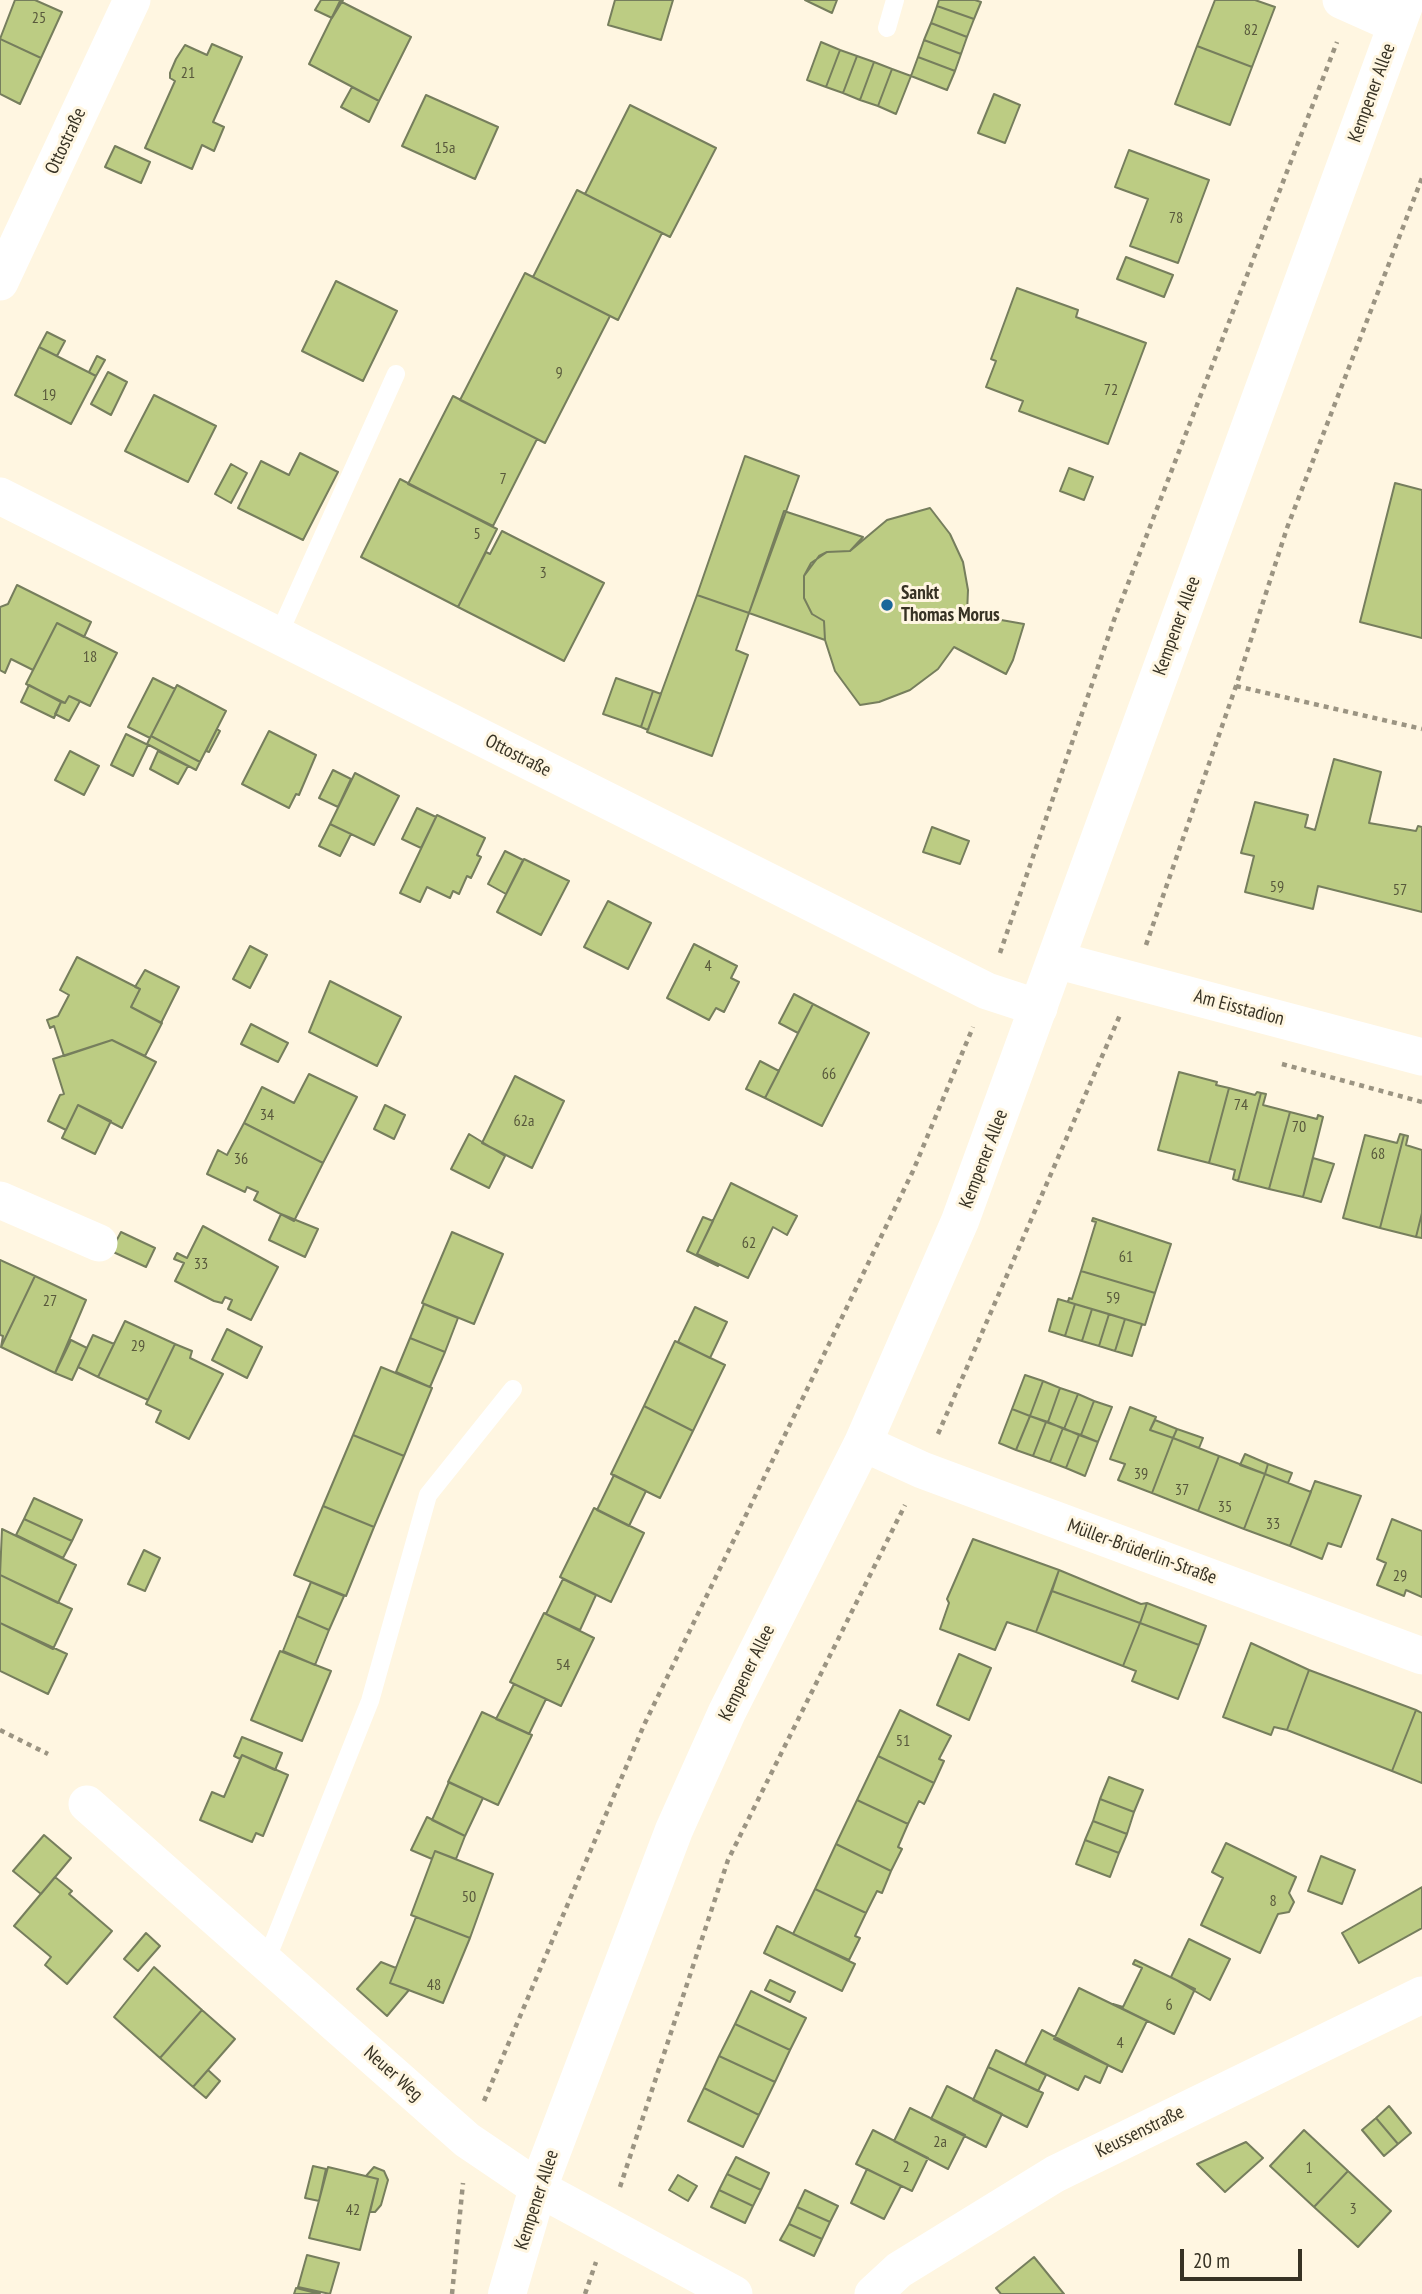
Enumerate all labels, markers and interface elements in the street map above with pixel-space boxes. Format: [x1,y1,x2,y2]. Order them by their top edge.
house number: 25 [32,8,46,28]
house number: 82 [1244,20,1258,40]
street label: Kempener Allee [1344,40,1400,146]
house number: 21 [181,63,195,83]
street label: Ottostraße [41,104,91,178]
house number: 15a [435,138,455,158]
house number: 78 [1169,208,1183,228]
house number: 9 [555,363,563,383]
house number: 72 [1104,380,1118,400]
house number: 19 [42,385,56,405]
house number: 7 [499,469,507,489]
house number: 5 [473,524,481,544]
house number: 3 [539,563,547,583]
street label: Kempener Allee [1149,573,1205,679]
place label: Sankt Thomas Morus [901,583,1000,627]
marker: Sankt Thomas Morus [879,597,895,613]
house number: 18 [83,647,97,667]
street label: Ottostraße [481,730,555,782]
house number: 59 [1270,877,1284,897]
house number: 57 [1393,880,1407,900]
house number: 4 [704,956,712,976]
street label: Am Eisstadion [1192,985,1286,1031]
house number: 66 [822,1064,836,1084]
house number: 74 [1234,1095,1248,1115]
house number: 34 [260,1105,274,1125]
street label: Kempener Allee [955,1106,1013,1212]
house number: 62a [514,1111,534,1131]
house number: 70 [1292,1117,1306,1137]
house number: 68 [1371,1144,1385,1164]
house number: 36 [234,1149,248,1169]
house number: 62 [742,1233,756,1253]
house number: 61 [1119,1247,1133,1267]
house number: 33 [194,1254,208,1274]
house number: 59 [1106,1288,1120,1308]
house number: 27 [43,1291,57,1311]
house number: 29 [131,1336,145,1356]
house number: 39 [1134,1464,1148,1484]
house number: 37 [1175,1480,1189,1500]
house number: 35 [1218,1497,1232,1517]
street label: Müller-Brüderlin-Straße [1064,1514,1220,1590]
house number: 33 [1266,1514,1280,1534]
house number: 29 [1393,1566,1407,1586]
street label: Kempener Allee [714,1621,780,1725]
house number: 54 [556,1655,570,1675]
house number: 51 [896,1731,910,1751]
house number: 50 [462,1887,476,1907]
house number: 8 [1269,1891,1277,1911]
house number: 48 [427,1975,441,1995]
house number: 6 [1165,1995,1173,2015]
house number: 4 [1116,2033,1124,2053]
street label: Neuer Weg [359,2042,427,2106]
street label: Keussenstraße [1092,2101,1188,2163]
house number: 2a [933,2132,947,2152]
street label: Kempener Allee [510,2147,564,2253]
house number: 2 [902,2157,910,2177]
house number: 1 [1305,2158,1313,2178]
house number: 3 [1349,2199,1357,2219]
house number: 42 [346,2200,360,2220]
scale bar [1184,2234,1306,2278]
text: 20 m [1193,2247,1230,2274]

